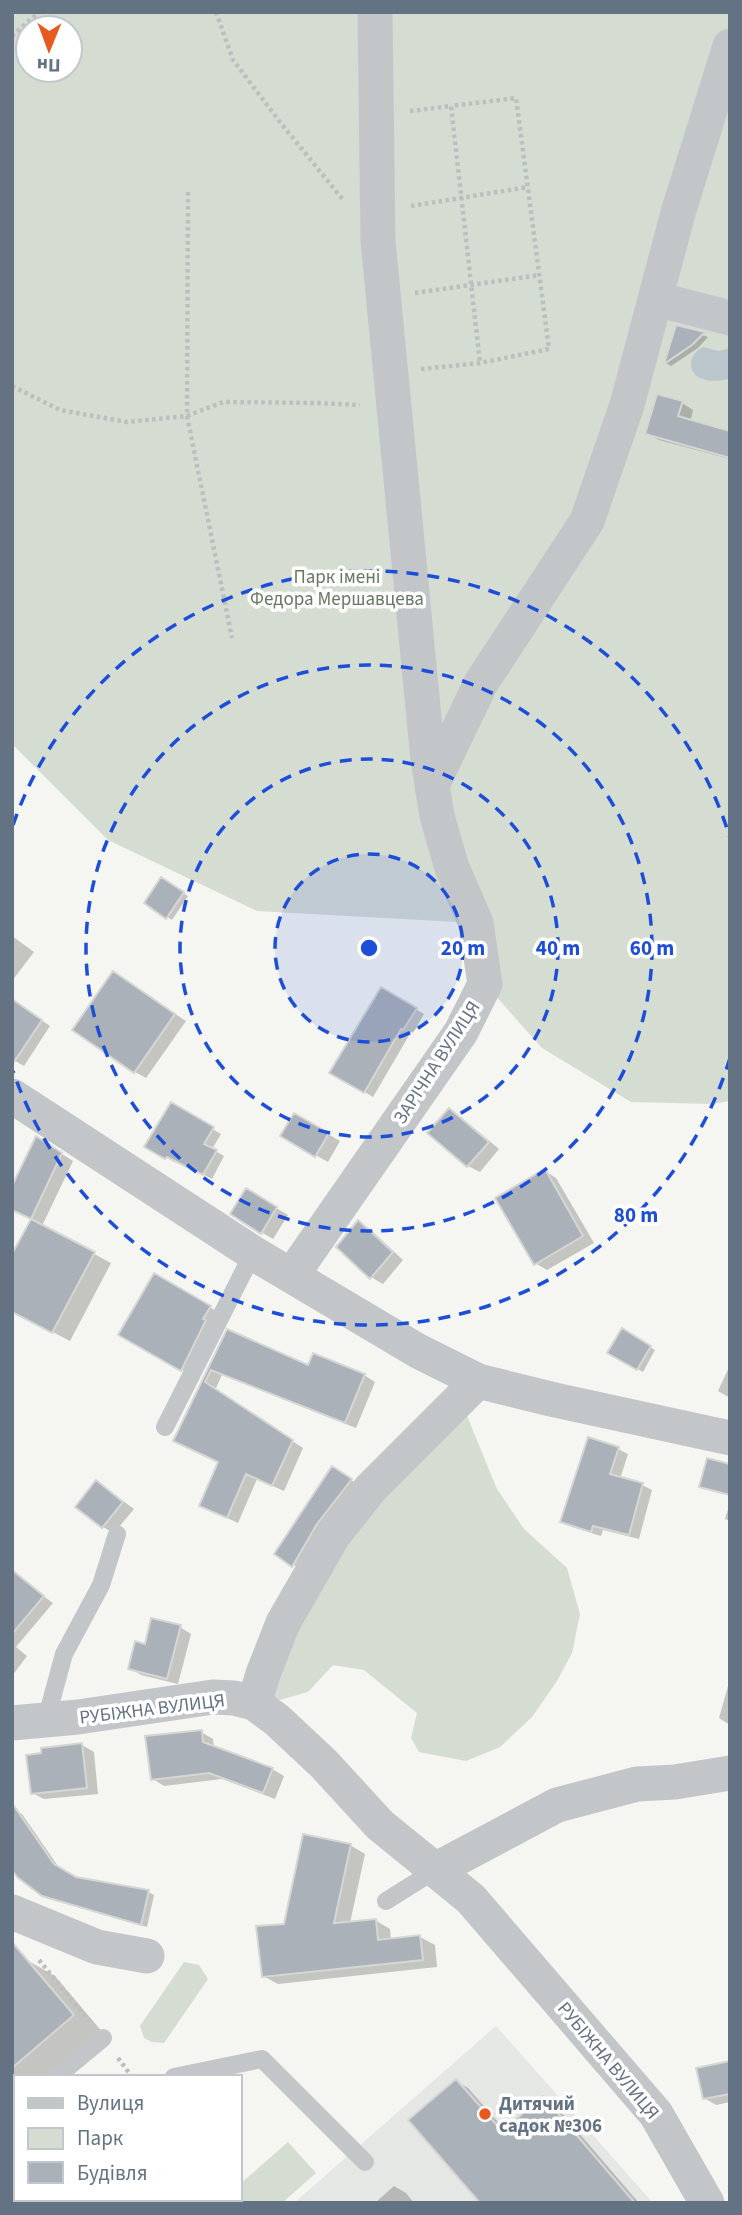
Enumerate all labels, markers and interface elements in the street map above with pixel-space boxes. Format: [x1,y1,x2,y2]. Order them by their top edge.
north arrow [14,14,84,84]
text: Пн [37,51,61,78]
park label: Парк імені Федора Мершавцева [250,564,424,613]
text: 20 m [441,933,485,963]
text: 40 m [536,933,580,963]
text: 60 m [630,933,674,963]
centre of rings [357,936,381,960]
street label: ЗАРІЧНА ВУЛИЦЯ [387,996,487,1130]
text: 80 m [614,1200,658,1230]
street label: РУБІЖНА ВУЛИЦЯ [78,1687,226,1732]
street label: РУБІЖНА ВУЛИЦЯ [551,1996,665,2126]
legend [14,2075,242,2201]
text: Вулиця [77,2088,144,2118]
place label: Дитячий садок №306 [499,2091,602,2140]
marker: Дитячий садок №306 [477,2106,493,2122]
text: Парк [77,2123,124,2153]
text: Будівля [77,2158,148,2188]

